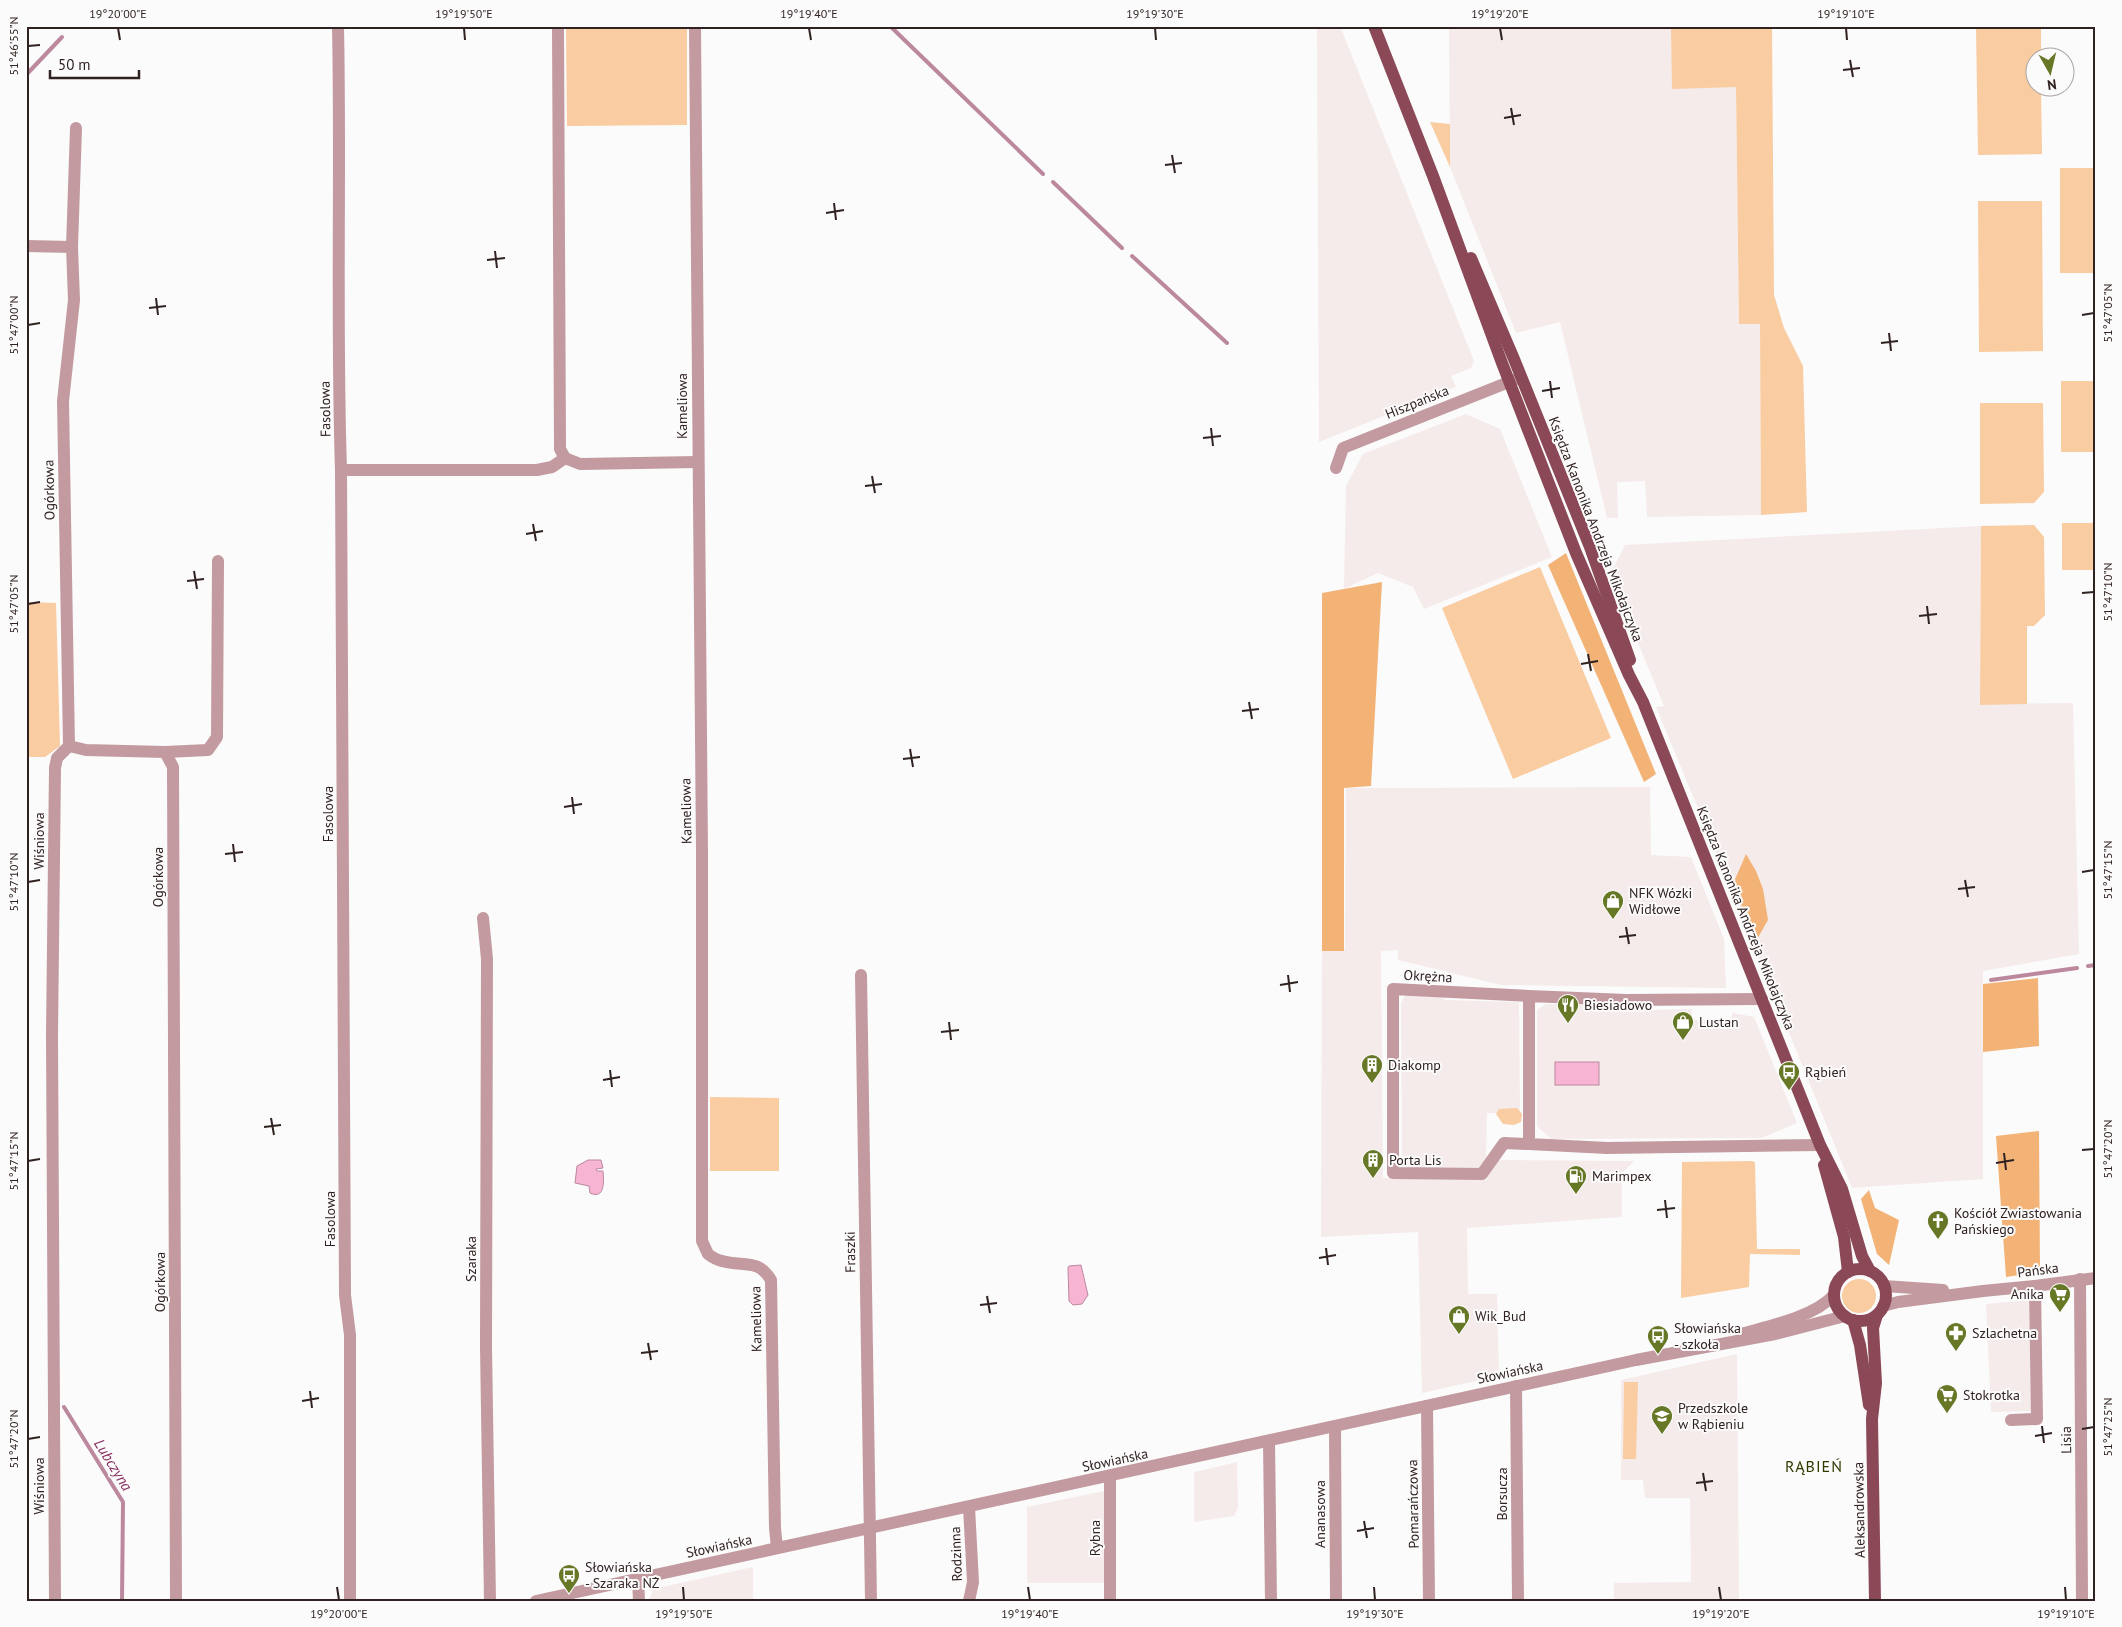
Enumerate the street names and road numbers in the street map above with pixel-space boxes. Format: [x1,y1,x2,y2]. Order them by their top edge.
street label: Kameliowa [673,373,691,439]
street label: Fasolowa [316,381,334,437]
street label: Hiszpańska [1383,381,1451,423]
street label: Księdza Kanonika Andrzeja Mikołajczyka [1545,414,1647,644]
street label: Ogórkowa [39,460,59,520]
street label: Kameliowa [676,778,696,844]
street label: Fasolowa [319,786,337,842]
street label: Księdza Kanonika Andrzeja Mikołajczyka [1693,803,1799,1033]
street label: Wiśniowa [30,812,48,870]
street label: Ogórkowa [149,847,167,907]
street label: Okrężna [1403,966,1453,986]
street label: Fasolowa [321,1191,339,1247]
street label: Fraszki [841,1231,859,1273]
street label: Szaraka [462,1236,480,1282]
street label: Ogórkowa [151,1252,169,1312]
street label: Pańska [2016,1259,2060,1281]
street label: Kameliowa [746,1286,766,1352]
street label: Słowiańska [1475,1356,1545,1388]
street label: Lisia [2057,1426,2075,1454]
street label: Słowiańska [1080,1444,1150,1476]
street label: Wiśniowa [30,1457,48,1515]
street label: Pomarańczowa [1403,1459,1423,1549]
street label: Aleksandrowska [1849,1462,1869,1558]
street label: Borsucza [1493,1467,1511,1521]
street label: Ananasowa [1311,1480,1329,1548]
street label: Rybna [1086,1520,1104,1556]
street label: Rodzinna [946,1526,966,1582]
street label: Słowiańska [684,1530,754,1562]

